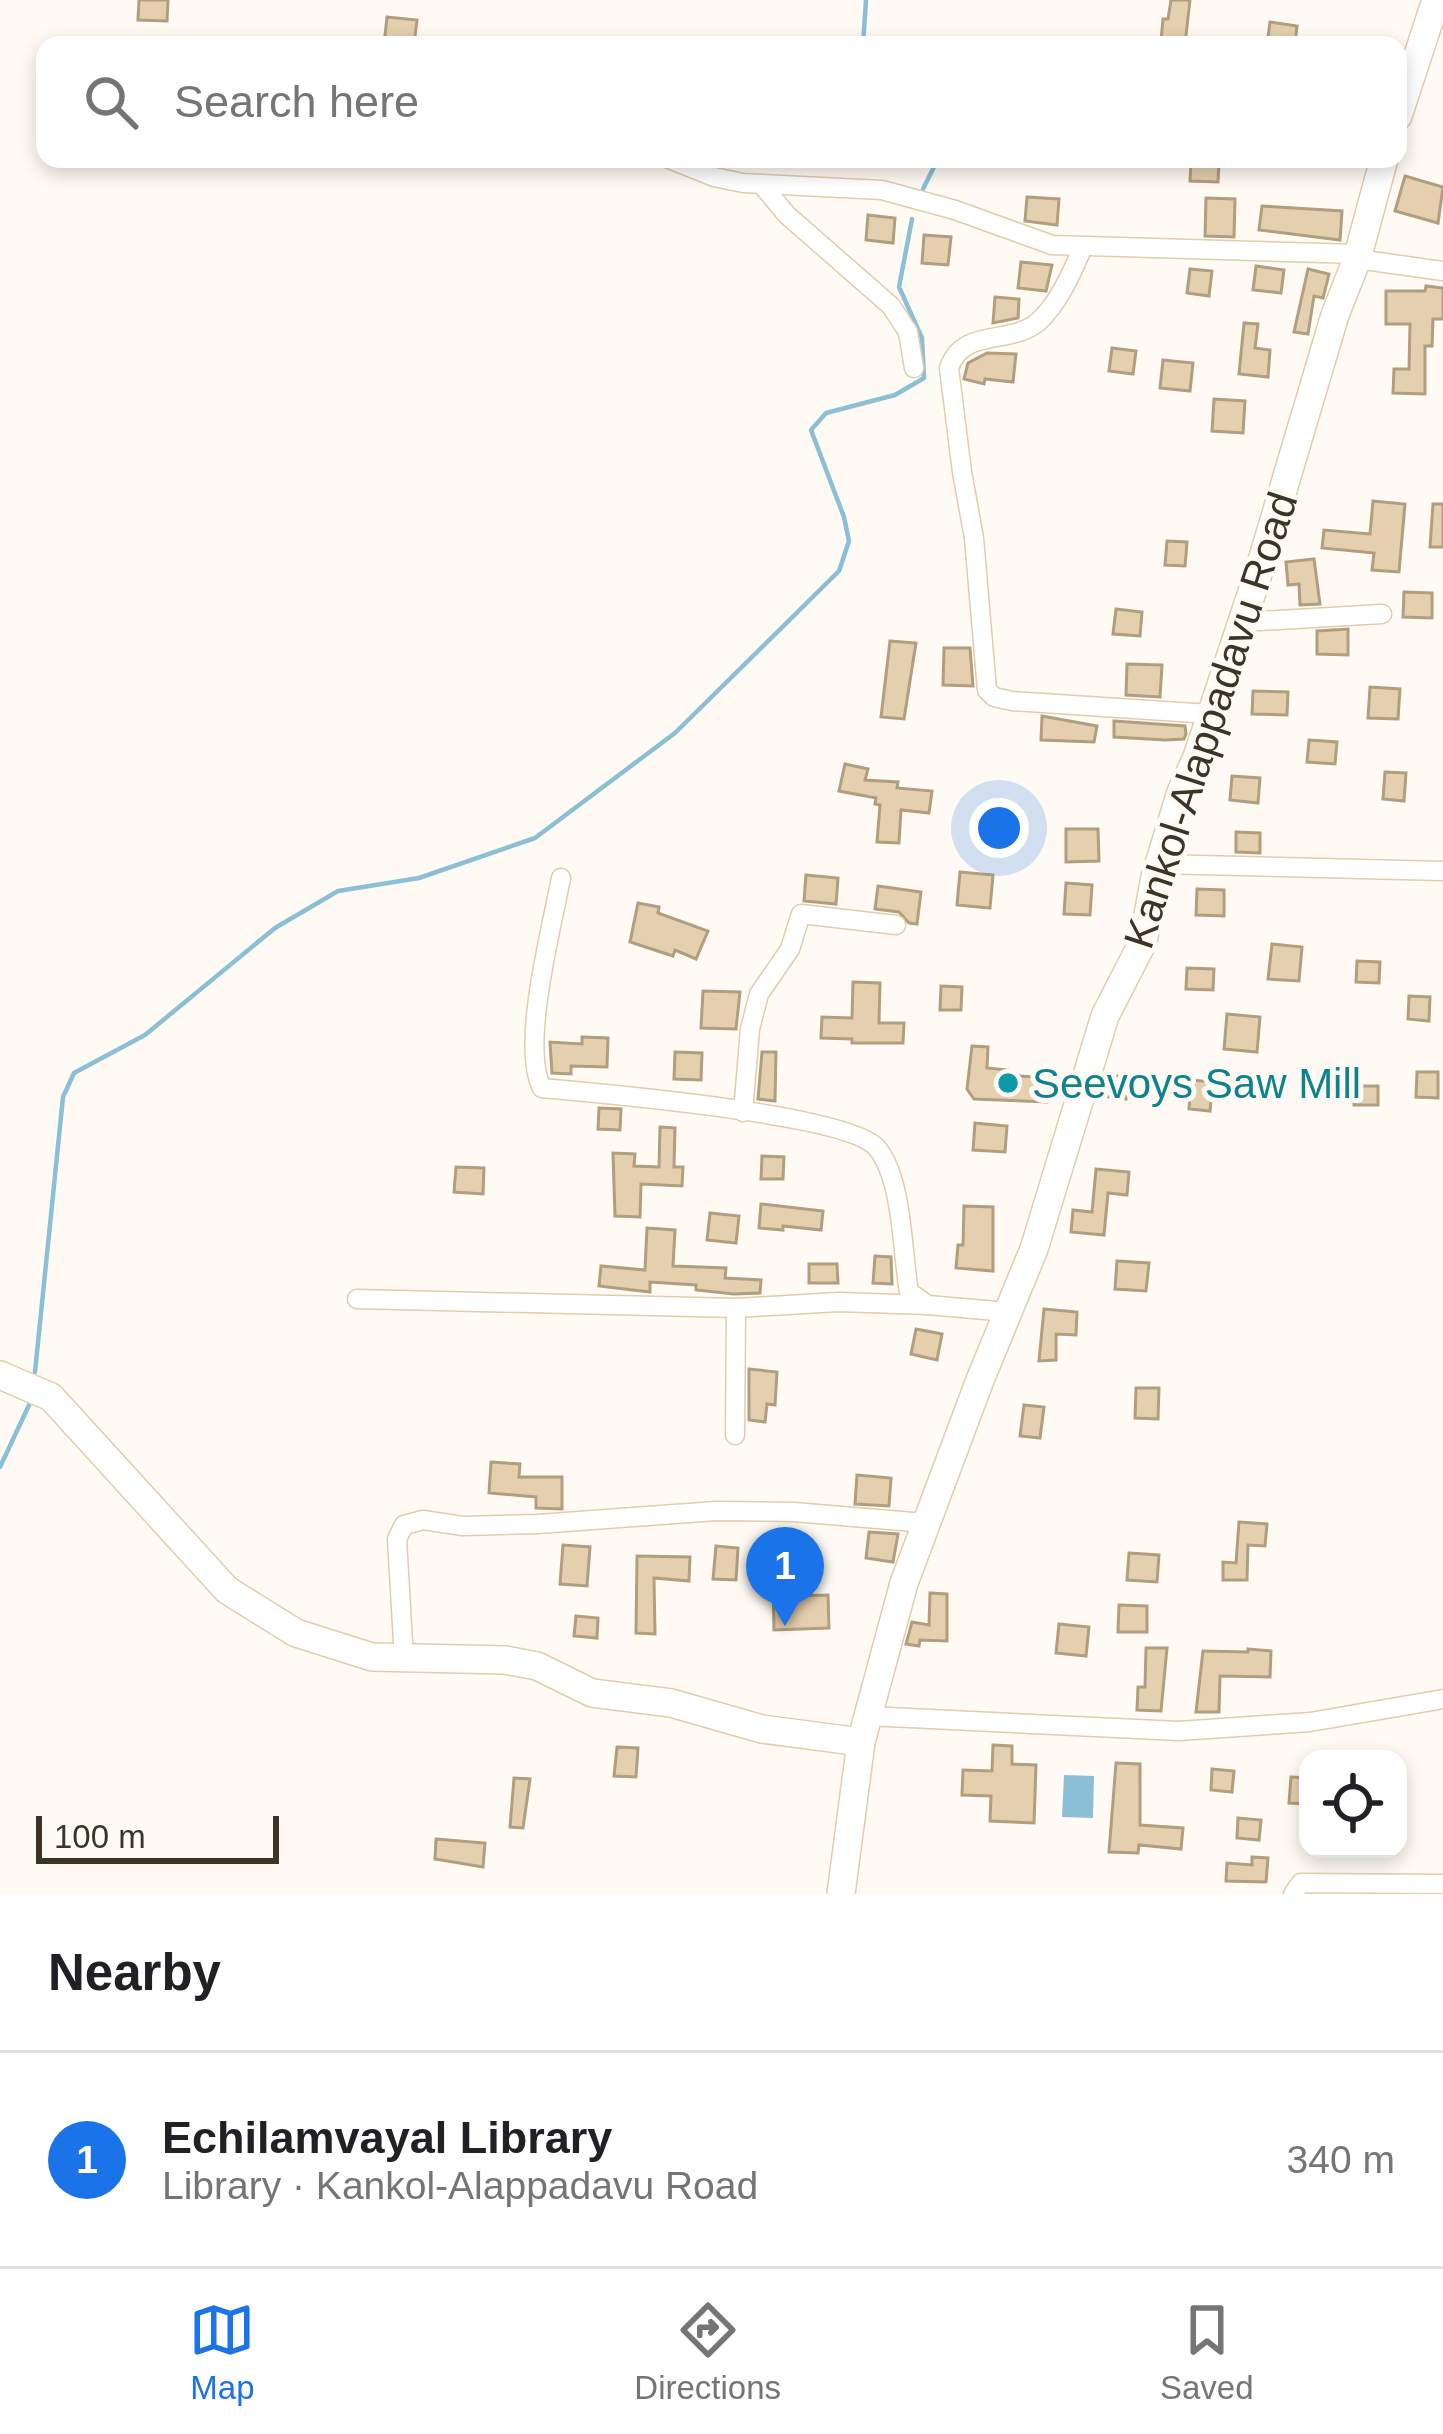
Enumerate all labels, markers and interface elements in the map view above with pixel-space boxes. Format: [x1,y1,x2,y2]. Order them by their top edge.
search box [36,36,1407,168]
icon: search [78,69,144,135]
text: Search here [174,76,419,127]
street label: Kankol-Alappadavu Road [1115,486,1306,954]
your location [969,798,1029,858]
place label: Seevoys Saw Mill [1032,1060,1361,1107]
marker: Seevoys Saw Mill [995,1070,1021,1096]
pin: 1 [746,1527,824,1626]
map controls [1299,1750,1407,1858]
button: locate [1299,1750,1407,1858]
scale bar [36,1810,279,1863]
text: 100 m [54,1818,146,1855]
text: Nearby [48,1944,221,2001]
text: Echilamvayal Library [162,2112,612,2163]
text: 1 [76,2138,98,2181]
text: 340 m [1287,2138,1395,2181]
text: Library · Kankol-Alappadavu Road [162,2164,758,2207]
tab: Map [189,2297,255,2407]
tab: Directions [634,2297,781,2407]
tab: Saved [1160,2297,1254,2407]

